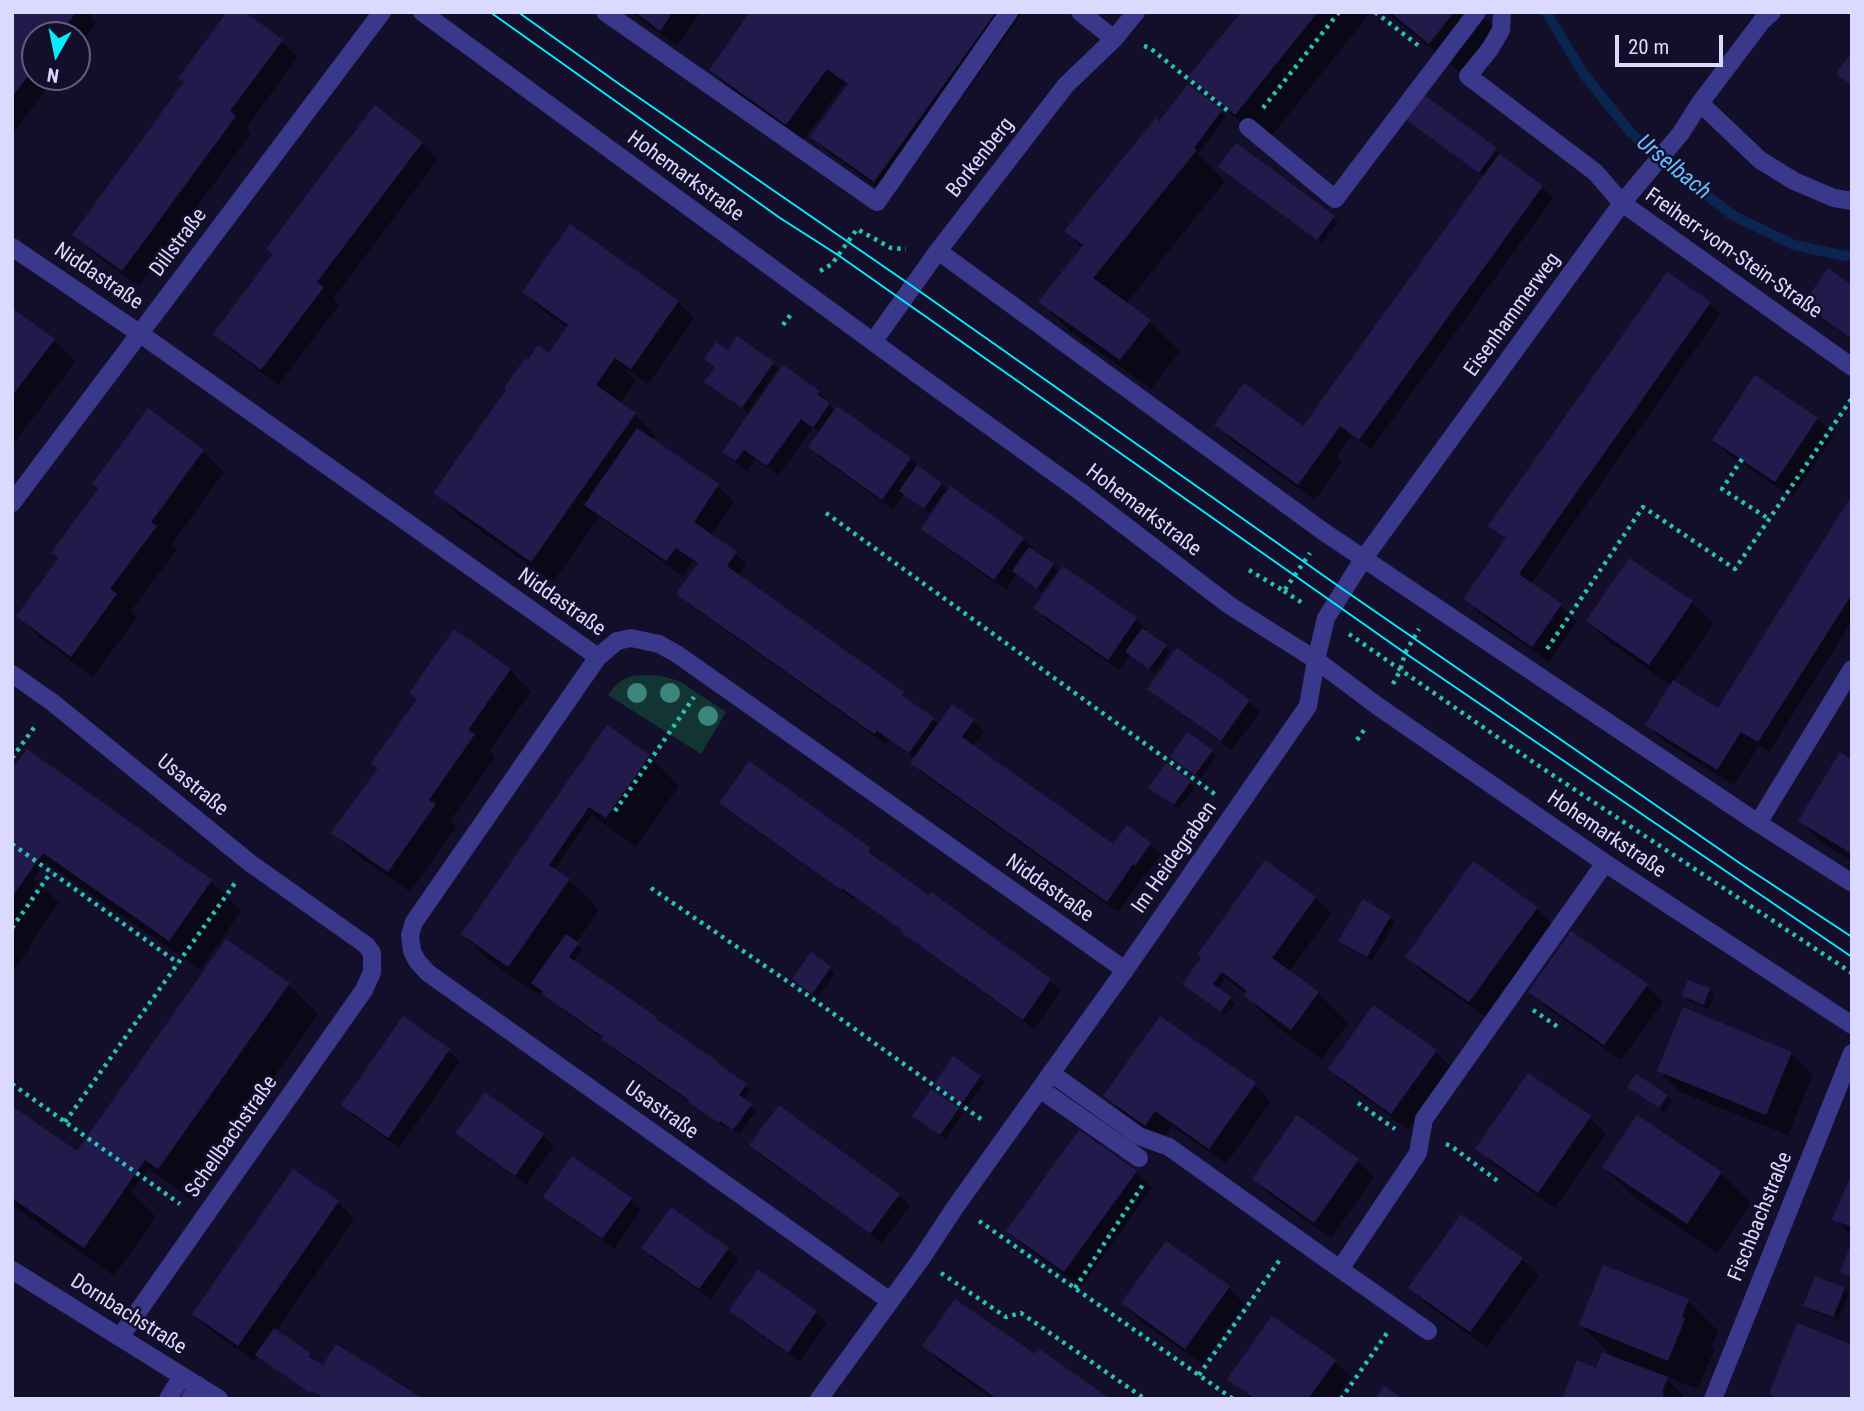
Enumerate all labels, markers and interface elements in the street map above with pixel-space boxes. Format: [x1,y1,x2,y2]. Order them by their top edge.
north arrow [21,21,91,91]
scale bar [1619,21,1728,65]
text: 20 m [1628,35,1669,59]
text: N [45,63,61,88]
street label: Borkenberg [942,113,1020,203]
street label: Hohemarkstraße [622,126,748,228]
water label: Urselbach [1630,130,1716,206]
street label: Freiherr-vom-Stein-Straße [1640,183,1826,325]
street label: Dillstraße [145,204,213,282]
street label: Niddastraße [49,238,147,316]
street label: Eisenhammerweg [1460,248,1566,382]
street label: Hohemarkstraße [1080,459,1206,563]
street label: Niddastraße [512,564,610,642]
street label: Usastraße [151,750,233,822]
street label: Hohemarkstraße [1542,786,1670,884]
street label: Im Heidegraben [1127,797,1223,919]
street label: Niddastraße [1000,850,1098,928]
street label: Schellbachstraße [181,1071,283,1203]
street label: Usastraße [619,1077,703,1145]
street label: Fischbachstraße [1724,1149,1798,1285]
street label: Dornbachstraße [65,1269,191,1361]

